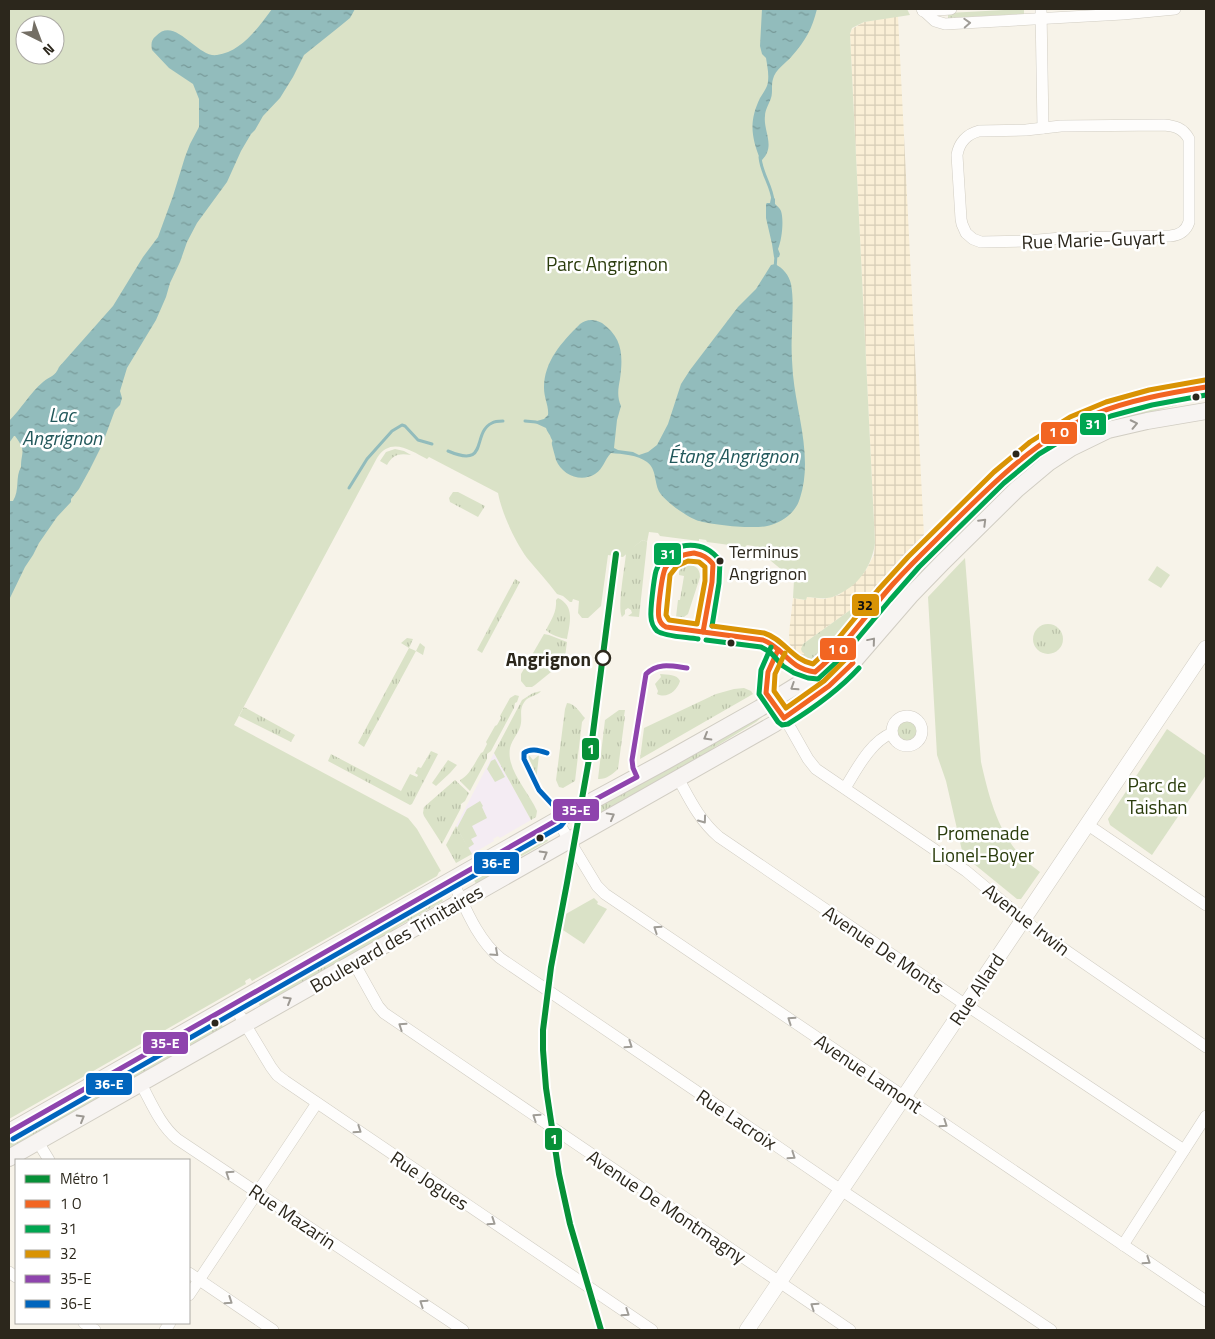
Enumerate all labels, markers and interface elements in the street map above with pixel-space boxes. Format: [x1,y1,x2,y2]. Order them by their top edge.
north arrow [15,15,65,65]
one-way arrow [964,17,972,28]
text: N [38,39,60,61]
street label: Rue Marie-Guyart [1021,222,1165,256]
park label: Parc Angrignon [546,249,668,278]
unlabelled marker [1191,392,1201,402]
water label: Lac Angrignon [22,399,103,453]
line badge: 31 [1079,412,1107,436]
text: 31 [1085,413,1101,434]
one-way arrow [1129,419,1138,430]
line badge: 1 O [1040,421,1078,445]
text: 1 O [1049,421,1069,442]
water label: Étang Angrignon [668,440,799,471]
unlabelled marker [1011,449,1021,459]
one-way arrow [977,519,986,528]
place label: Terminus Angrignon [729,538,807,587]
line badge: 31 [653,542,682,566]
text: 31 [660,543,676,564]
marker: Terminus Angrignon [715,556,725,566]
line badge: 32 [851,593,880,617]
text: 32 [857,594,873,615]
line badge: 1 O [819,637,857,661]
one-way arrow [866,637,875,646]
unlabelled marker [726,638,736,648]
text: 1 O [828,638,848,659]
place label: Angrignon [506,644,591,673]
marker: Angrignon [595,650,611,666]
one-way arrow [790,681,800,690]
one-way arrow [704,731,713,741]
line badge: 1 [581,737,600,761]
text: 1 [587,738,595,759]
park label: Parc de Taishan [1127,770,1187,821]
line badge: 35-E [552,798,600,822]
text: 35-E [561,799,591,820]
one-way arrow [606,812,615,822]
one-way arrow [697,814,706,824]
park label: Promenade Lionel-Boyer [932,818,1035,869]
unlabelled marker [535,833,545,843]
one-way arrow [539,850,548,860]
line badge: 36-E [473,851,520,875]
text: 36-E [481,852,511,873]
street label: Boulevard des Trinitaires [304,876,488,1000]
street label: Avenue Irwin [977,876,1077,962]
street label: Avenue De Monts [817,897,951,1001]
one-way arrow [653,926,662,935]
street label: Rue Allard [941,947,1011,1031]
one-way arrow [490,948,499,957]
one-way arrow [282,996,291,1006]
one-way arrow [787,1017,797,1026]
unlabelled marker [210,1018,220,1028]
one-way arrow [398,1023,407,1032]
street label: Avenue Lamont [809,1026,929,1120]
line badge: 35-E [142,1031,189,1055]
text: 35-E [150,1032,180,1053]
one-way arrow [623,1039,633,1048]
line badge: 36-E [85,1072,133,1096]
text: 36-E [94,1073,124,1094]
street label: Rue Lacroix [691,1081,783,1157]
one-way arrow [76,1114,85,1124]
one-way arrow [532,1114,542,1123]
one-way arrow [938,1118,948,1127]
one-way arrow [352,1124,361,1134]
line badge: 1 [544,1127,563,1151]
text: 1 [550,1128,558,1149]
street label: Avenue De Montmagny [581,1142,753,1270]
street label: Rue Jogues [385,1143,475,1217]
one-way arrow [786,1150,796,1159]
legend [15,1159,190,1324]
text: Métro 1 [60,1167,110,1190]
one-way arrow [226,1171,235,1180]
street label: Rue Mazarin [243,1176,343,1256]
text: 1 O [60,1192,82,1215]
one-way arrow [486,1216,496,1225]
text: 31 [60,1217,77,1240]
text: 32 [60,1242,77,1265]
one-way arrow [1141,1255,1151,1264]
text: 35-E [60,1267,92,1290]
text: 36-E [60,1292,92,1315]
one-way arrow [223,1295,233,1304]
one-way arrow [419,1300,428,1309]
one-way arrow [811,1303,820,1313]
one-way arrow [621,1307,630,1316]

